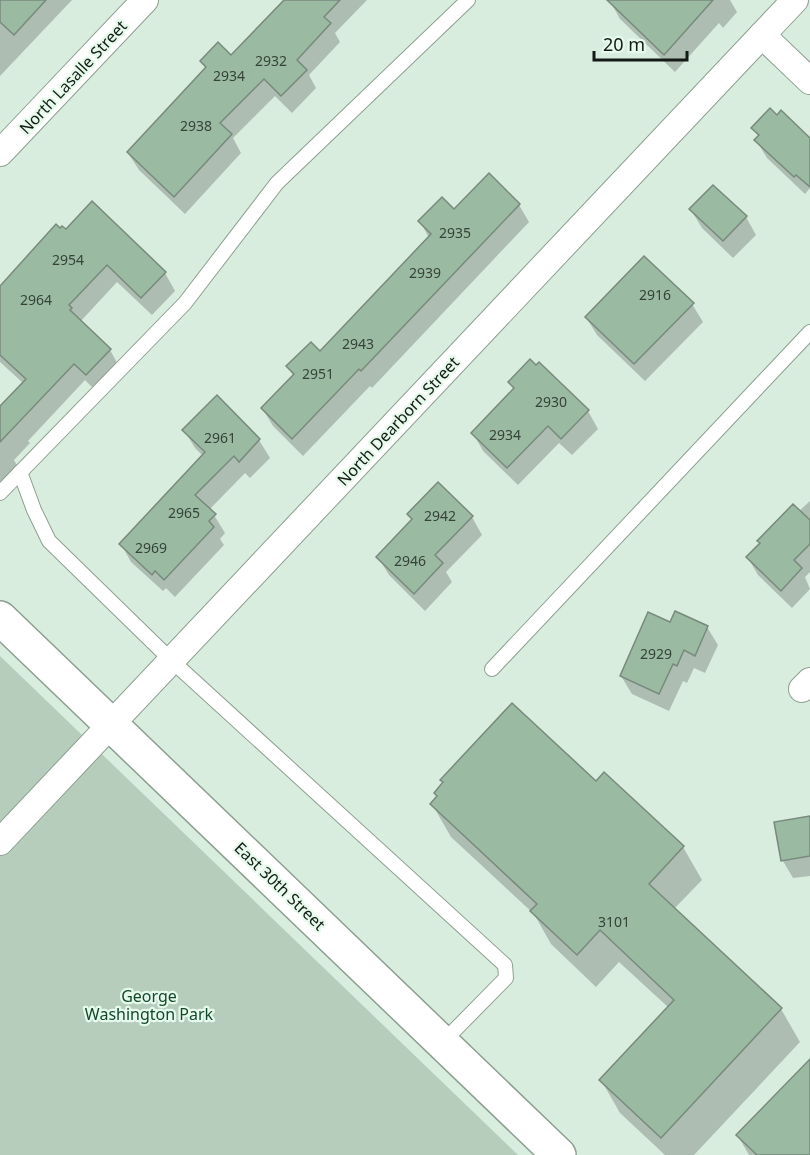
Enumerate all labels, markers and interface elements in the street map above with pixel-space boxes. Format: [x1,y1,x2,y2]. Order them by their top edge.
street label: North Lasalle Street [14,15,132,139]
scale bar [594,24,687,62]
text: 20 m [603,32,645,56]
house number: 2932 [255,51,287,70]
house number: 2934 [213,66,245,85]
house number: 2938 [180,116,212,135]
house number: 2935 [439,223,471,242]
house number: 2954 [52,250,84,269]
house number: 2939 [409,263,441,282]
house number: 2916 [639,285,671,304]
house number: 2964 [20,290,52,309]
house number: 2943 [342,334,374,353]
street label: North Dearborn Street [332,351,464,490]
house number: 2951 [302,364,334,383]
house number: 2930 [535,392,567,411]
house number: 2934 [489,425,521,444]
house number: 2961 [204,428,236,447]
house number: 2965 [168,503,200,522]
house number: 2942 [424,506,456,525]
house number: 2969 [135,538,167,557]
house number: 2946 [394,551,426,570]
house number: 2929 [640,644,672,663]
street label: East 30th Street [230,837,330,935]
house number: 3101 [598,912,630,931]
park label: George Washington Park [85,985,214,1025]

